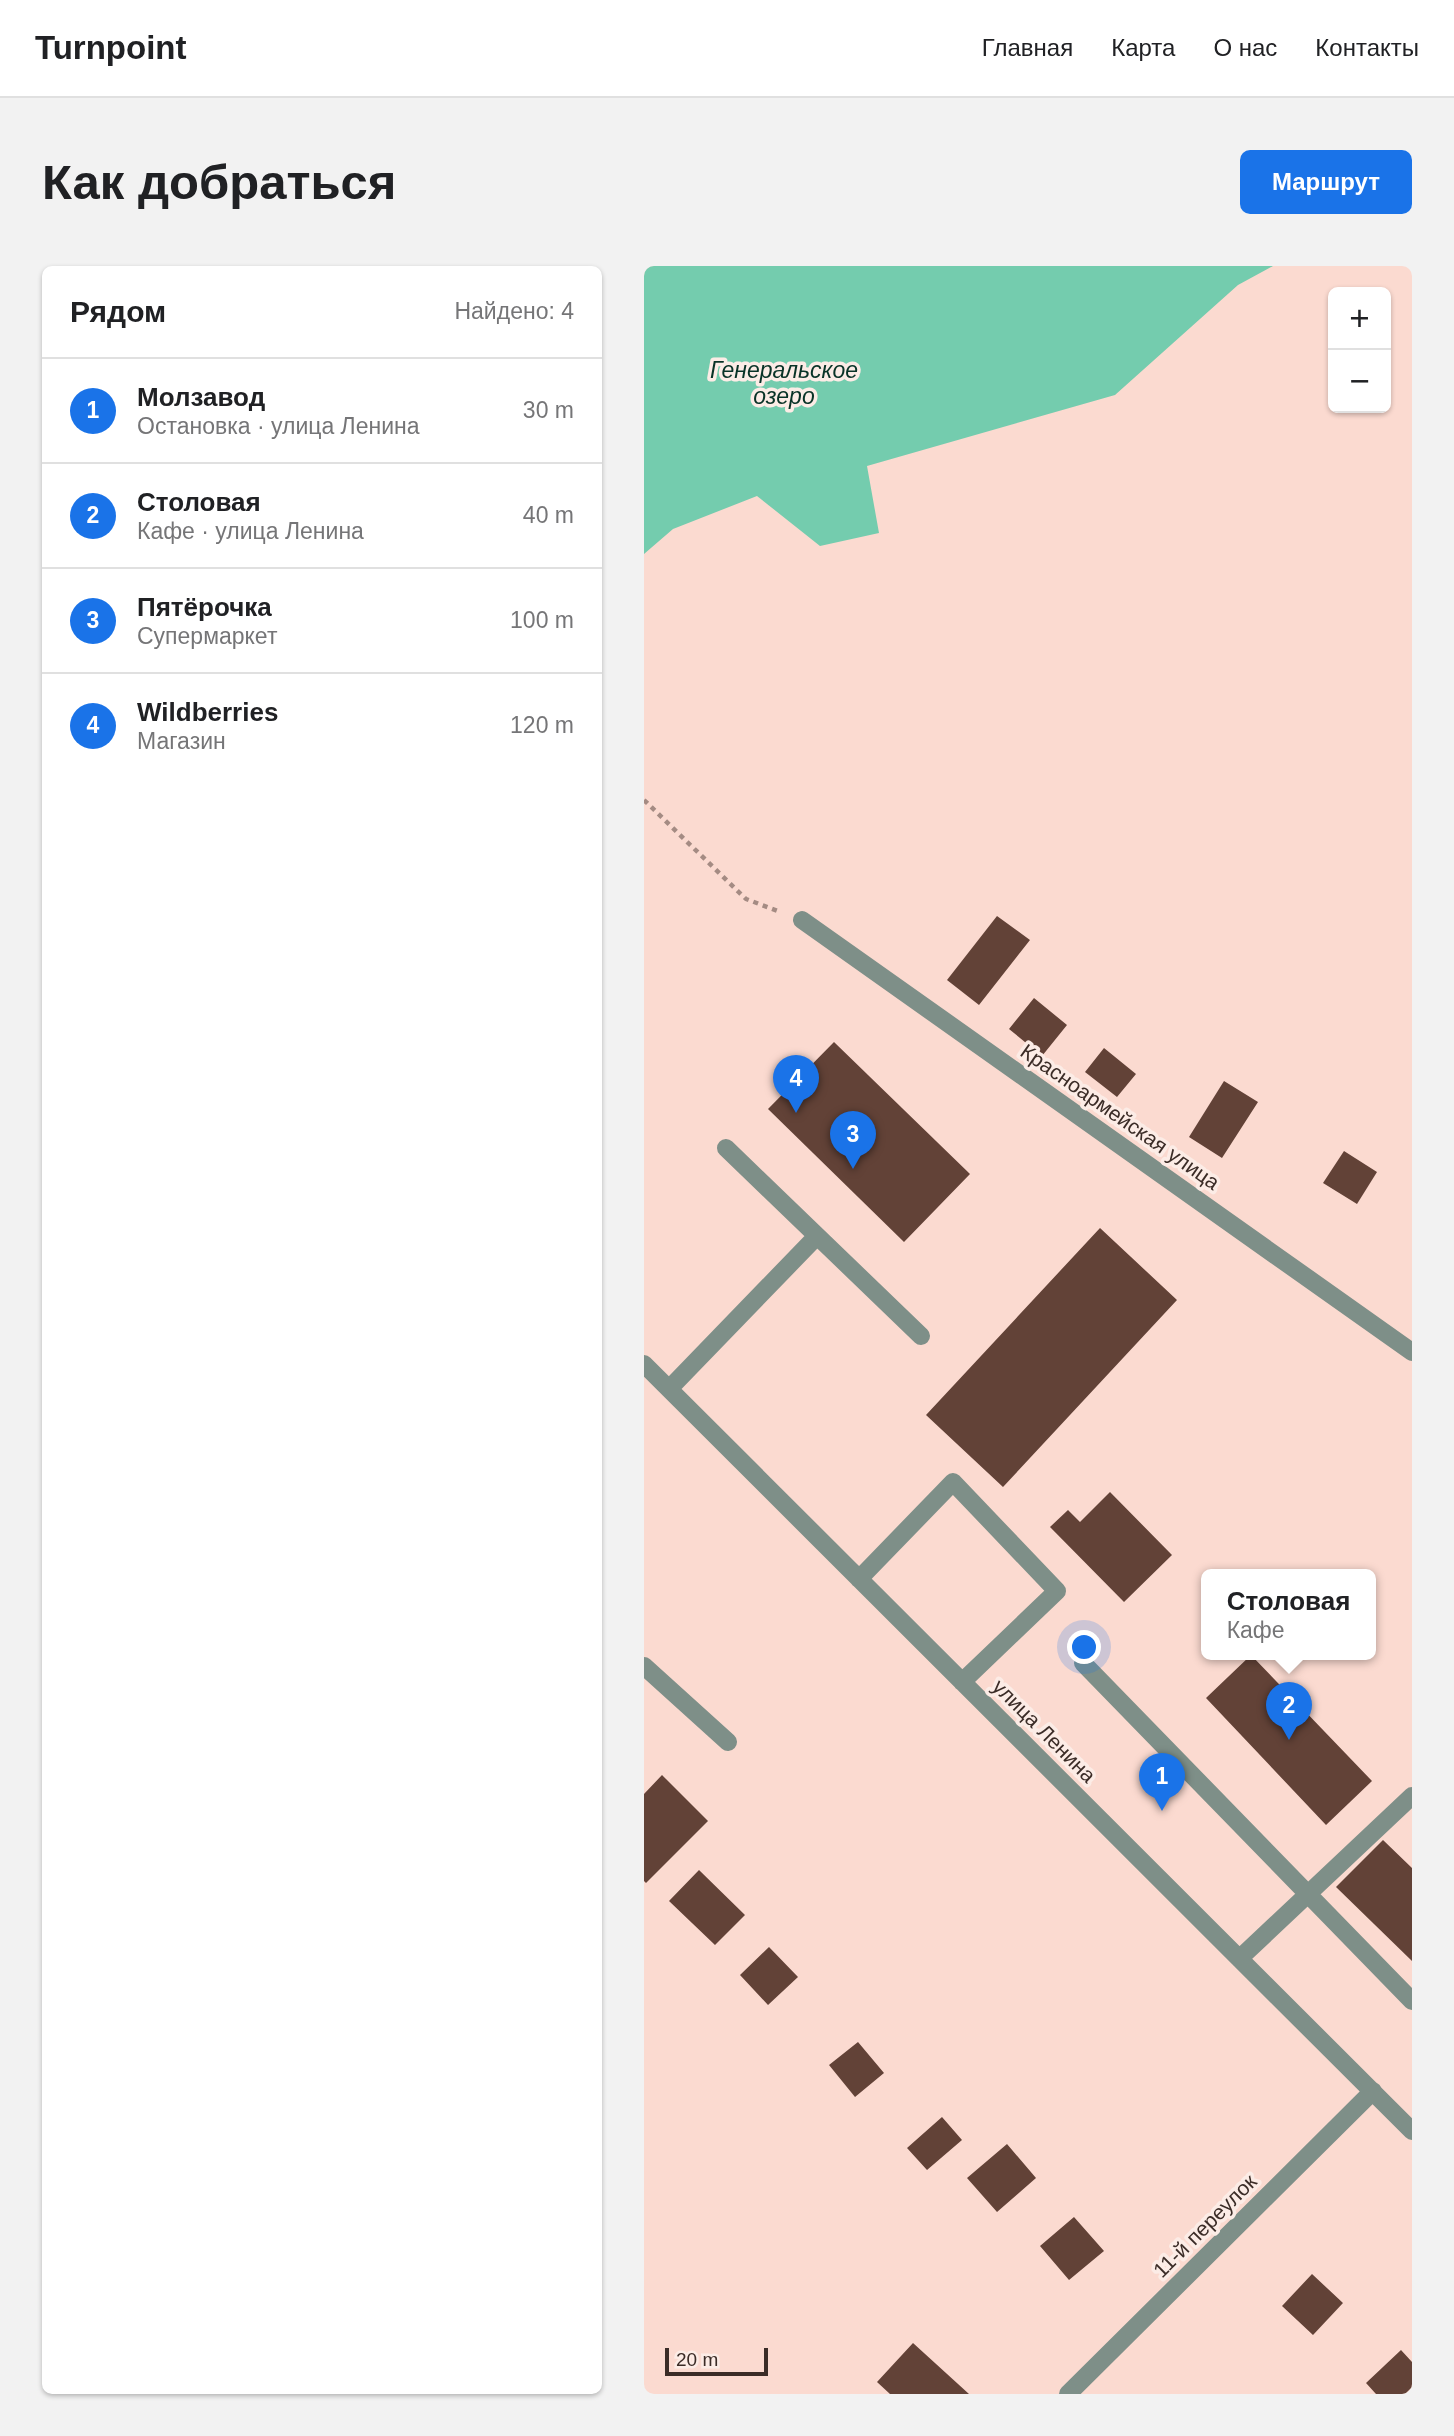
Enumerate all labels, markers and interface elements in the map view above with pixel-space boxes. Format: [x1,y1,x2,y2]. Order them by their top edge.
text: Turnpoint [35,29,187,66]
text: Главная [982,34,1073,61]
text: Карта [1111,34,1175,61]
text: О нас [1213,34,1277,61]
text: Контакты [1315,34,1419,61]
button: Маршрут [1240,150,1412,214]
text: Как добраться [42,155,396,209]
map controls [1328,287,1391,413]
button: + [1328,287,1391,350]
text: Рядом [70,295,166,328]
text: Найдено: 4 [454,298,574,324]
button: − [1328,350,1391,413]
water label: Генеральское озеро [710,357,858,409]
text: Молзавод [137,382,265,412]
text: 1 [87,397,99,423]
text: 30 m [523,397,574,423]
text: Остановка · улица Ленина [137,413,420,439]
text: Столовая [137,487,261,517]
text: 2 [87,502,99,528]
text: 40 m [523,502,574,528]
text: Кафе · улица Ленина [137,518,364,544]
text: Пятёрочка [137,592,272,622]
text: 3 [87,607,99,633]
text: 100 m [510,607,574,633]
text: Супермаркет [137,623,277,649]
text: Wildberries [137,697,278,727]
text: 4 [87,712,99,738]
text: 120 m [510,712,574,738]
text: Магазин [137,728,226,754]
street label: Красноармейская улица [1016,1039,1224,1194]
pin: 4 [773,1055,819,1113]
pin: 3 [830,1111,876,1169]
popup [1201,1569,1376,1660]
text: Столовая [1227,1586,1350,1616]
text: Кафе [1227,1617,1285,1643]
your location [1067,1630,1101,1664]
street label: улица Ленина [988,1675,1101,1787]
pin: 2 [1266,1682,1312,1740]
pin: 1 [1139,1753,1185,1811]
street label: 11-й переулок [1148,2169,1261,2282]
scale bar [665,2345,768,2377]
text: 20 m [676,2349,718,2370]

